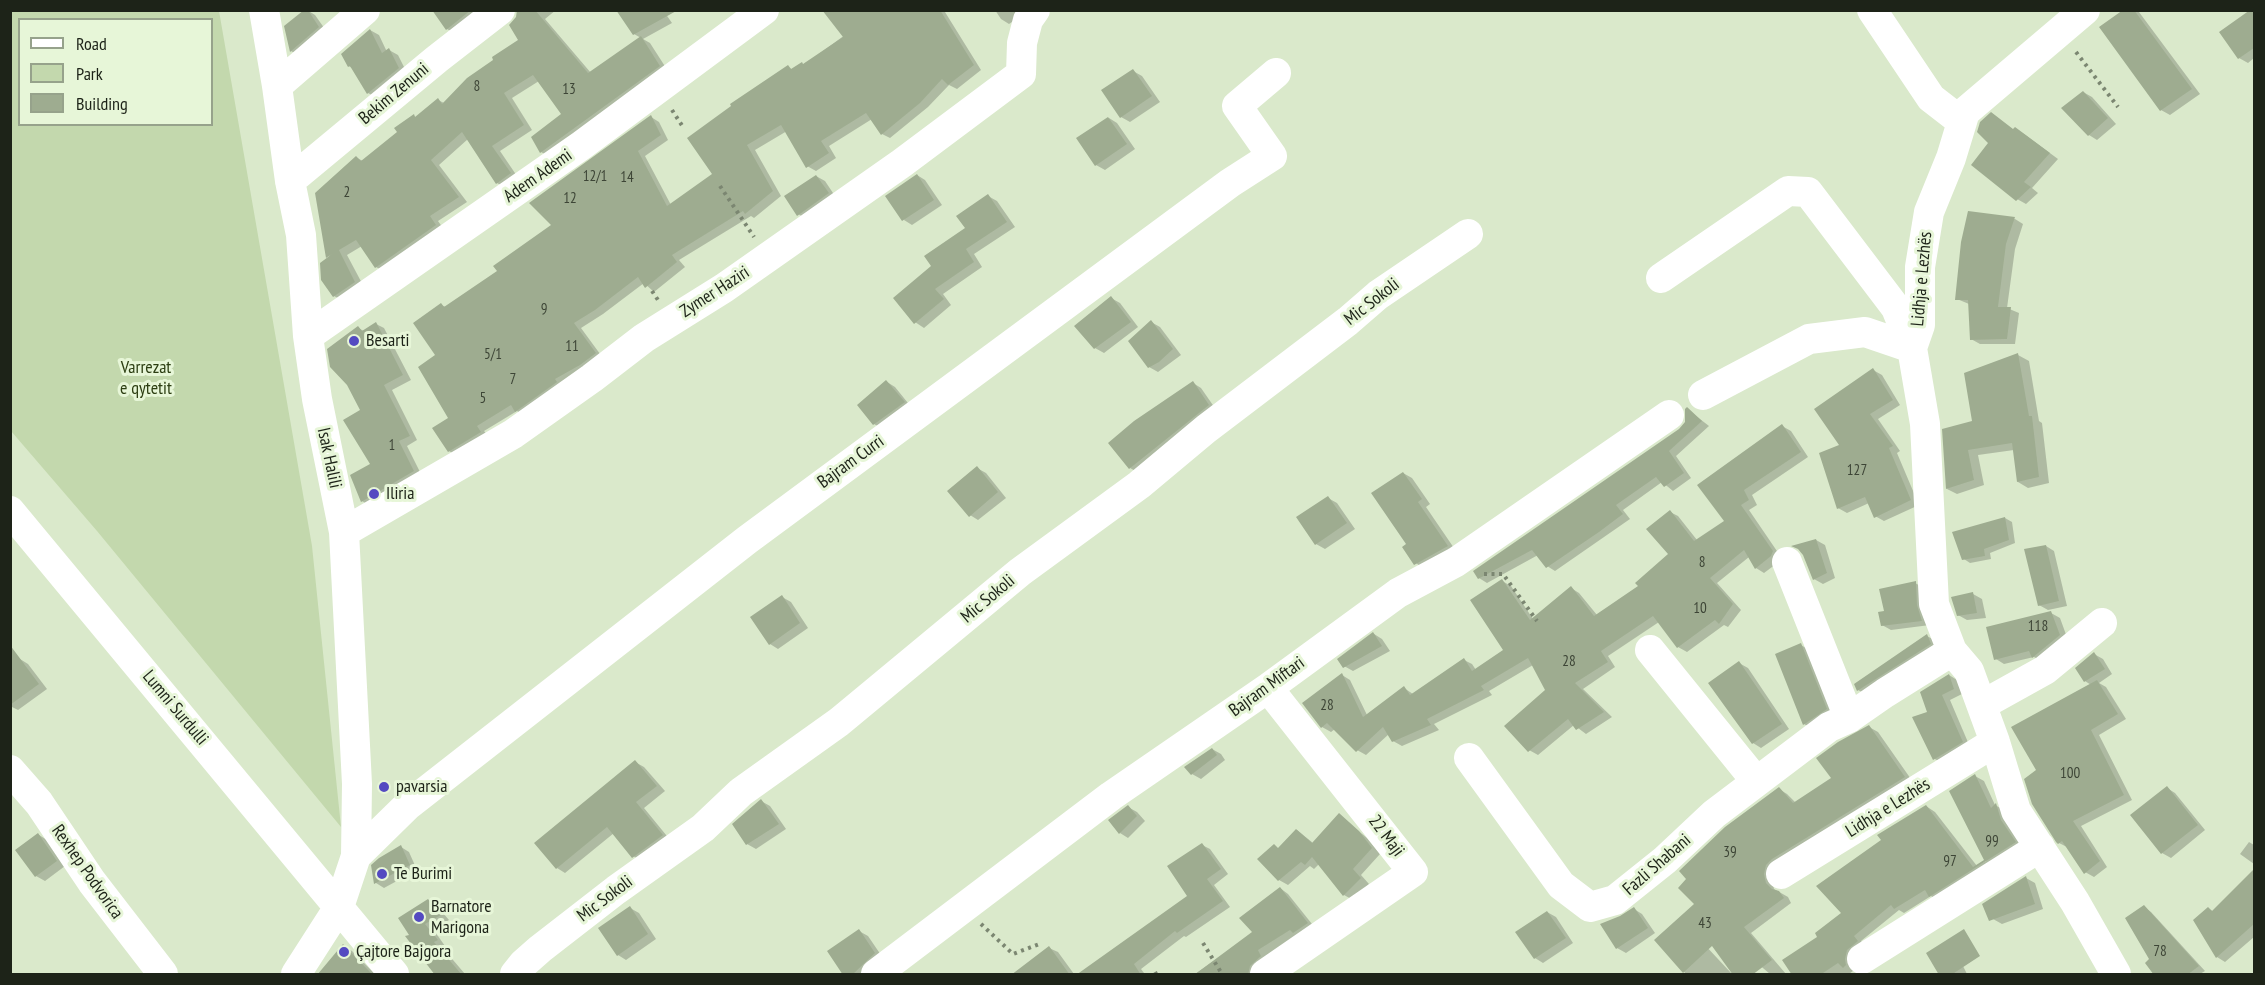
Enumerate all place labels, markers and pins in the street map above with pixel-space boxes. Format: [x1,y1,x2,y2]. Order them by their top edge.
place label: Besarti [366,330,409,352]
marker: Besarti [347,334,361,348]
place label: Iliria [386,483,414,505]
marker: Iliria [367,487,381,501]
place label: pavarsia [396,776,447,798]
marker: pavarsia [377,780,391,794]
place label: Te Burimi [394,863,452,885]
marker: Te Burimi [375,867,389,881]
place label: Barnatore Marigona [431,896,492,938]
marker: Barnatore Marigona [412,910,426,924]
place label: Çajtore Bajgora [356,941,451,963]
marker: Çajtore Bajgora [337,945,351,959]

